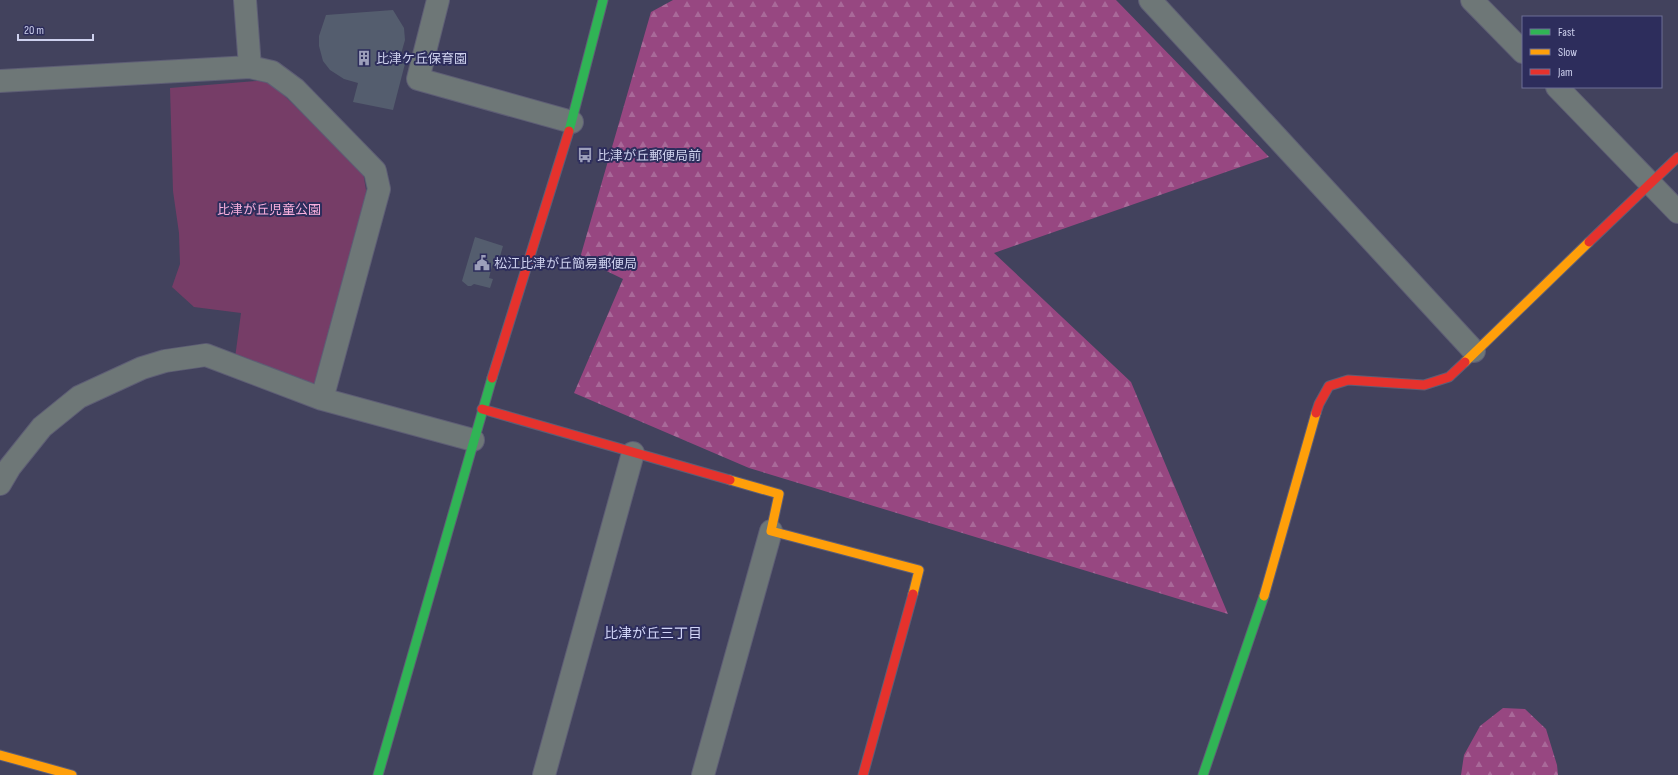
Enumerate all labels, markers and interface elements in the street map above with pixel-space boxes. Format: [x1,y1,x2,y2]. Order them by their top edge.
scale bar [18,16,93,42]
legend [1522,16,1662,88]
text: 20 m [24,23,44,38]
text: Fast [1558,25,1575,40]
text: Slow [1558,45,1577,60]
building icon: 比津ケ丘保育園 [355,49,373,67]
place label: 比津ケ丘保育園 [376,51,467,67]
text: Jam [1557,65,1573,80]
bus stop icon: 比津が丘郵便局前 [576,146,594,164]
place label: 比津が丘郵便局前 [597,148,701,164]
park label: 比津が丘児童公園 [217,202,321,218]
public building icon: 松江比津が丘簡易郵便局 [473,254,491,272]
place label: 松江比津が丘簡易郵便局 [494,256,637,272]
district label: 比津が丘三丁目 [604,625,702,642]

